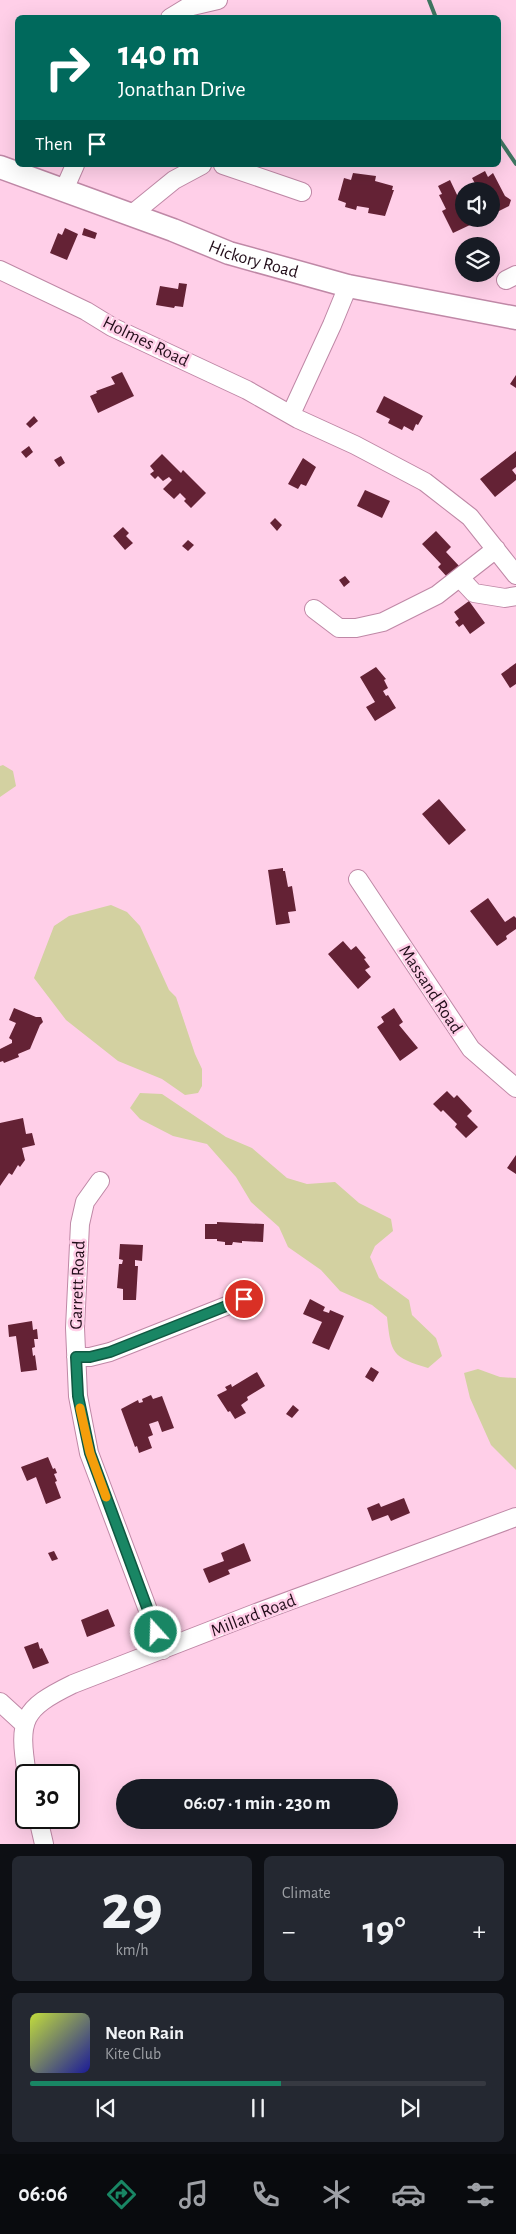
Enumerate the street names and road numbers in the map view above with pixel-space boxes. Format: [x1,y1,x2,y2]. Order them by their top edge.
street label: Hickory Road [206,238,300,282]
street label: Holmes Road [100,313,191,370]
street label: Massand Road [395,942,465,1037]
street label: Garrett Road [67,1240,89,1330]
street label: Millard Road [208,1591,298,1640]

